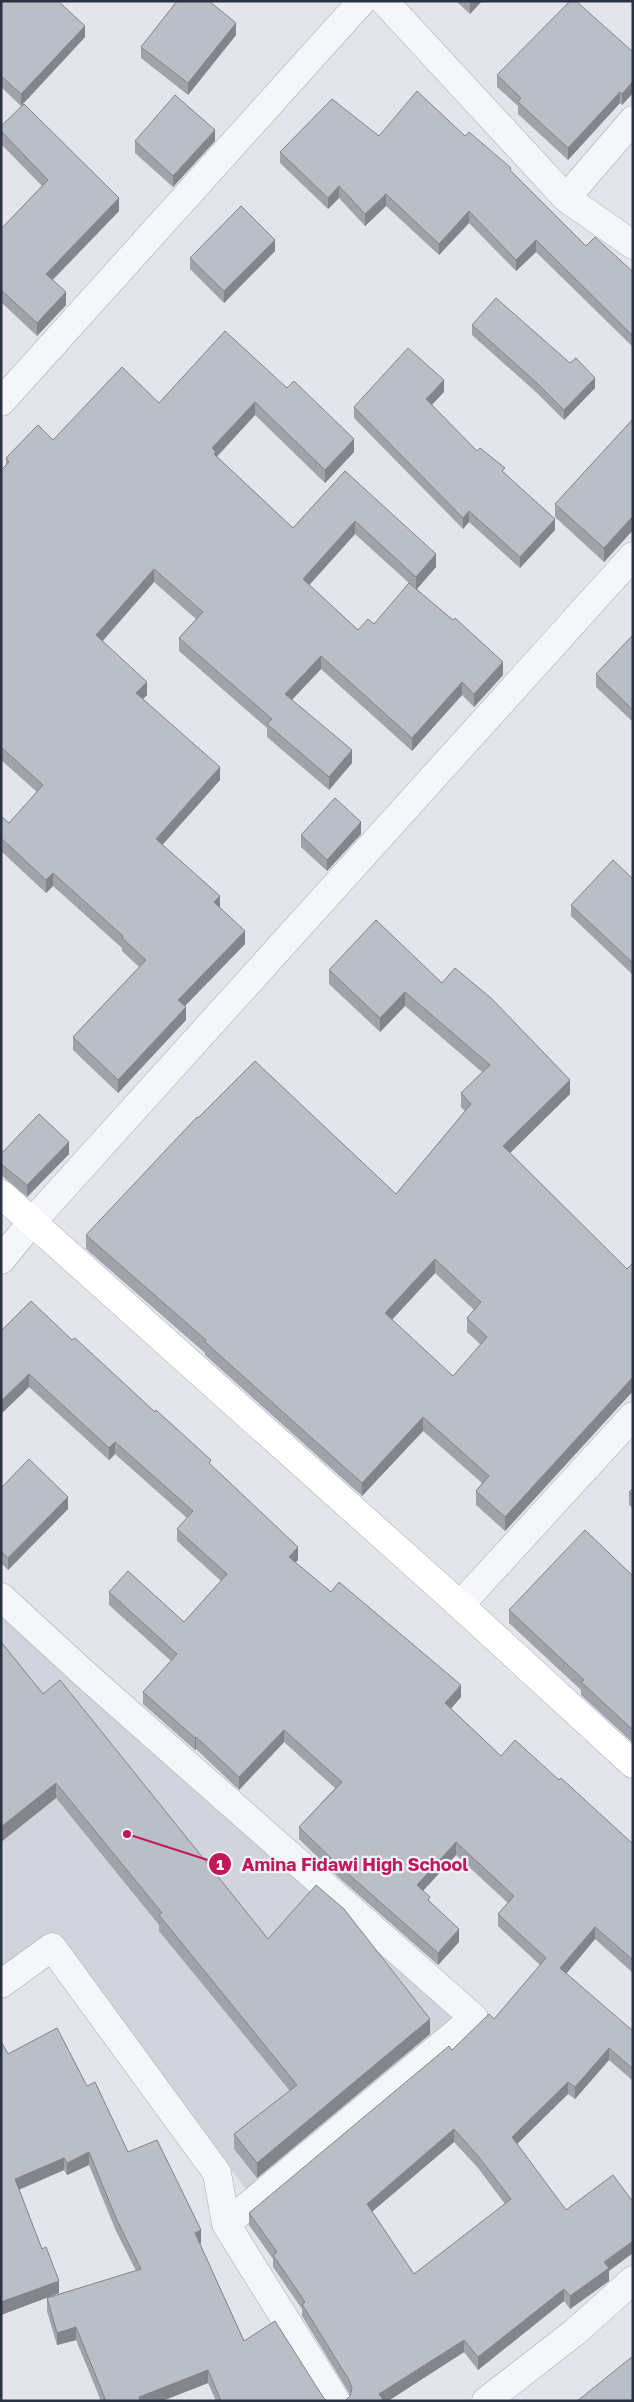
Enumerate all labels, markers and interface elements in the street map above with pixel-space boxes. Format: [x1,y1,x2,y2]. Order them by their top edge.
callout: Amina Fidawi High School [207,1848,479,1881]
text: Amina Fidawi High School [242,1853,468,1875]
text: 1 [216,1855,224,1873]

